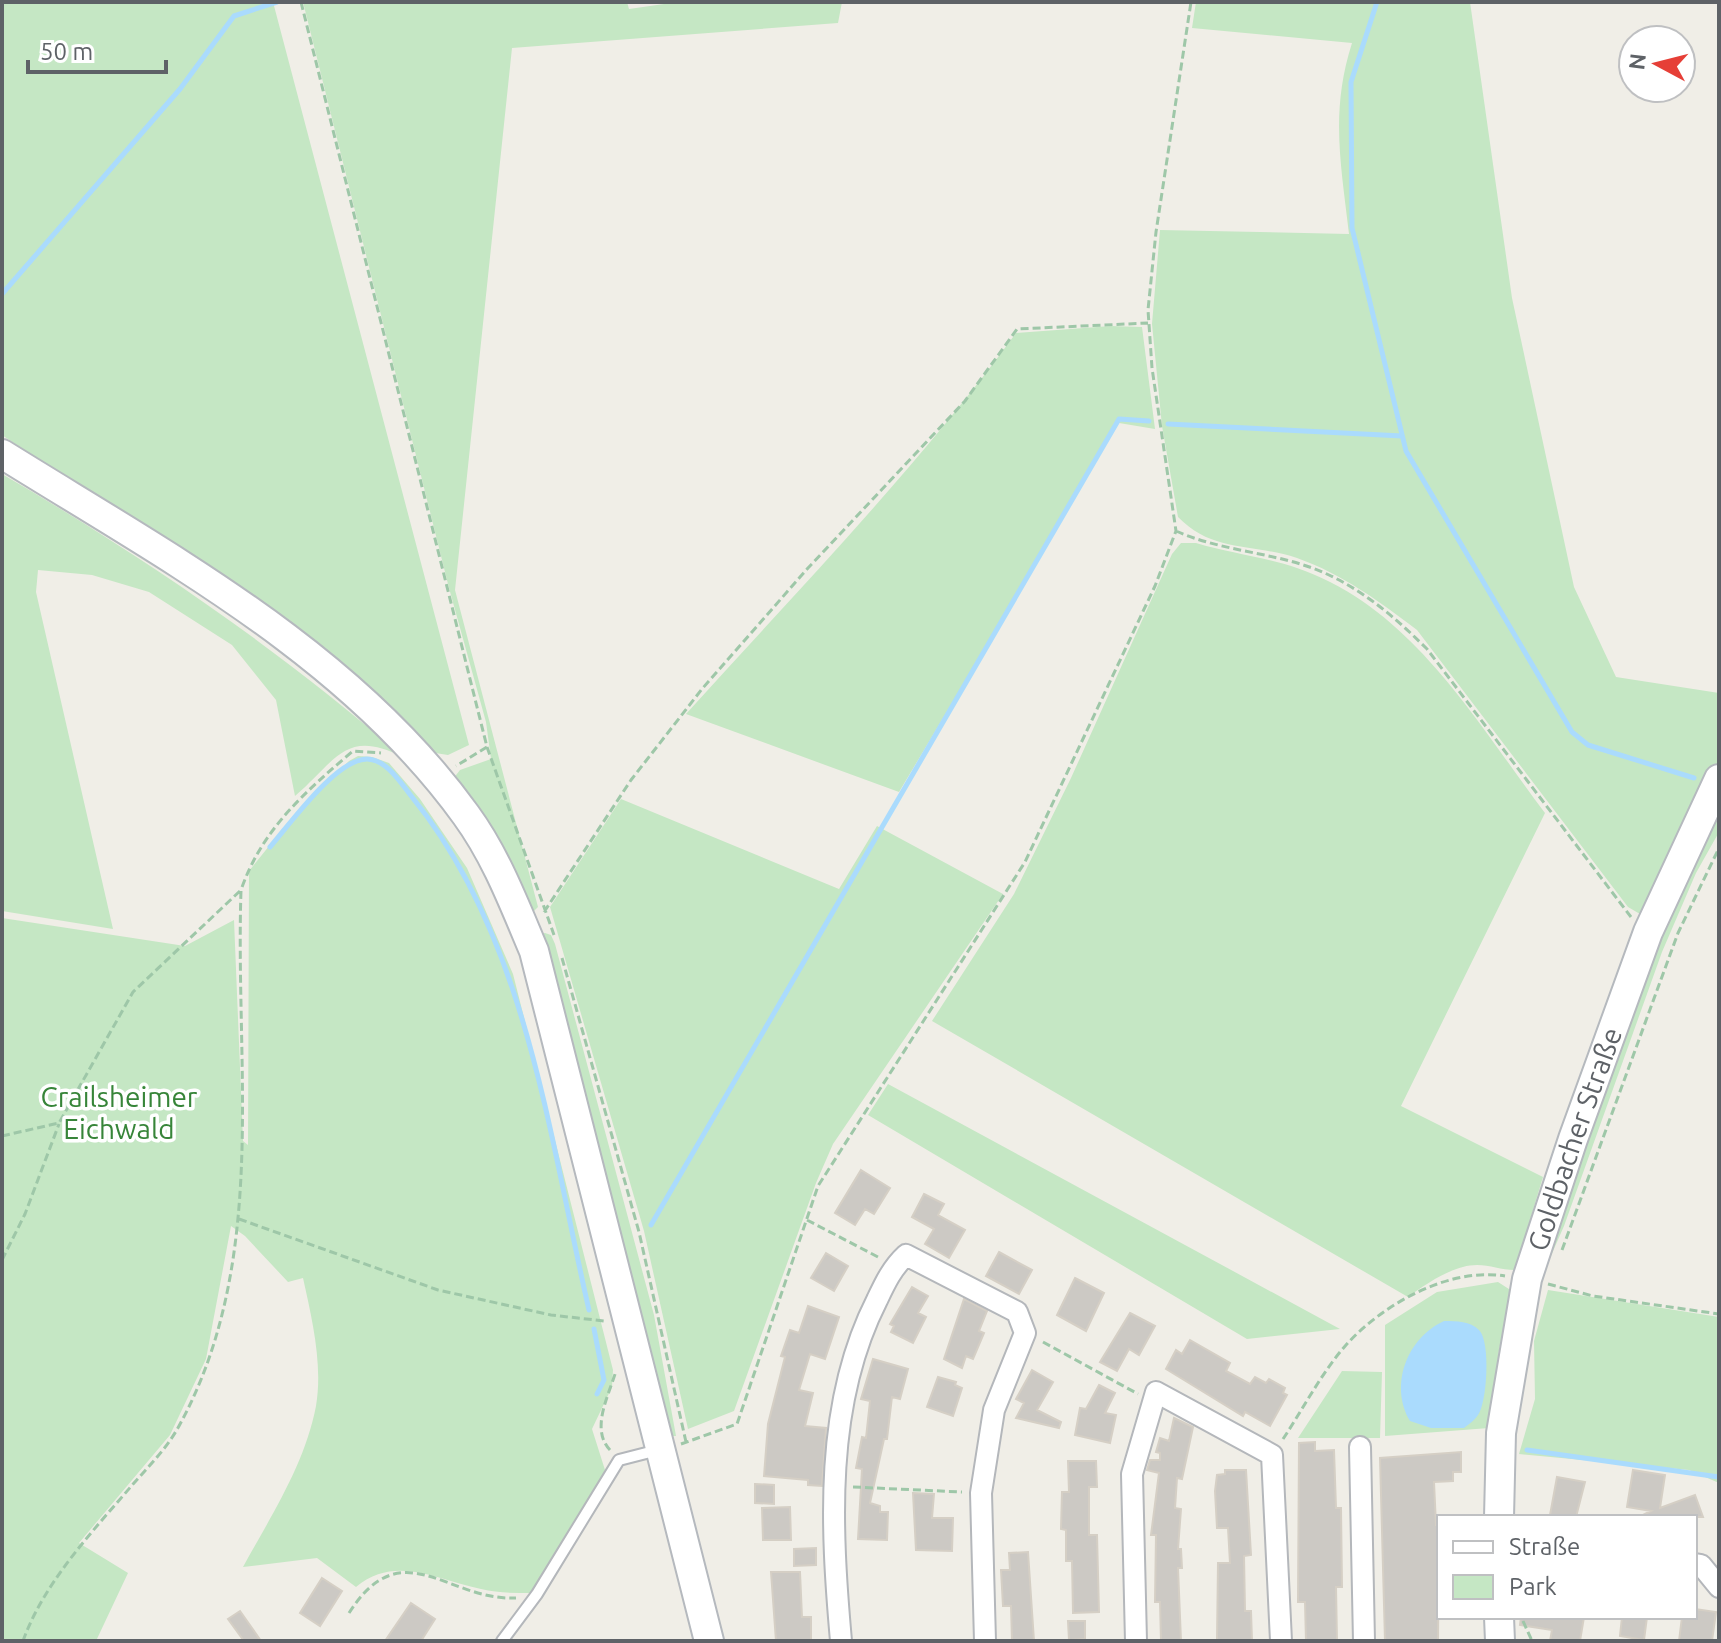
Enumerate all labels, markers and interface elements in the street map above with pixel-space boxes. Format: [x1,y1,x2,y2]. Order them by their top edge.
scale bar [28,24,166,74]
north arrow [1617,24,1697,104]
text: 50 m [40,38,93,65]
text: N [1623,52,1650,71]
street label: Goldbacher Straße [1521,1023,1627,1254]
park label: Crailsheimer Eichwald [41,1081,198,1144]
legend [1437,1515,1697,1619]
text: Straße [1509,1533,1580,1560]
text: Park [1509,1573,1557,1600]

